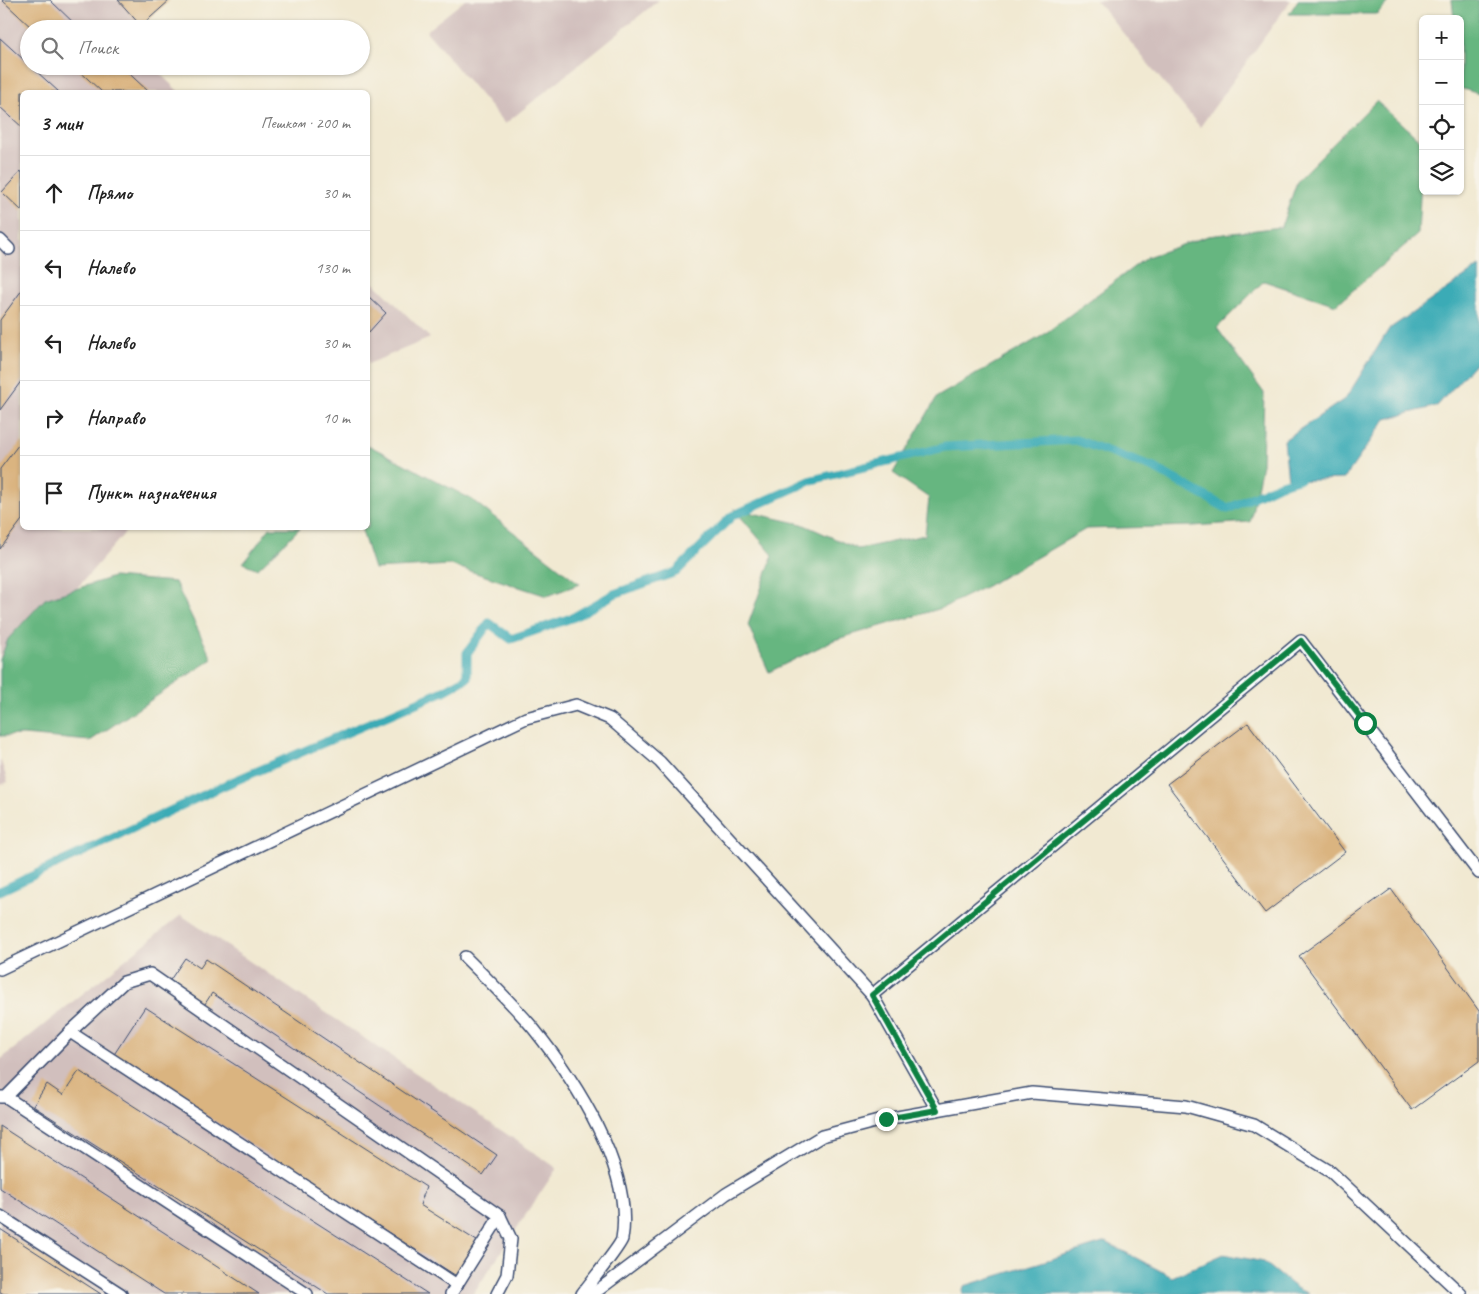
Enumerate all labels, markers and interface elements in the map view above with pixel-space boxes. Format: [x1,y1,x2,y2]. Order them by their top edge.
map controls [1419,15,1464,195]
button: + [1419,15,1464,60]
search box [20,20,370,75]
icon: search [38,34,66,62]
text: Поиск [78,36,118,60]
button: − [1419,60,1464,105]
button: locate [1419,105,1464,150]
text: 3 мин [40,110,83,136]
text: Пешком · 200 m [261,113,350,133]
button: layers [1419,150,1464,195]
icon: ahead [40,179,68,207]
text: Прямо [87,181,132,205]
text: 30 m [323,183,350,203]
icon: left [40,254,68,282]
text: Налево [87,256,135,280]
text: 130 m [316,258,350,278]
icon: left [40,329,68,357]
text: Налево [87,331,135,355]
text: 30 m [323,333,350,353]
icon: right [40,404,68,432]
text: Направо [87,406,145,430]
text: 10 m [323,408,350,428]
icon: arrive [40,479,68,507]
text: Пункт назначения [87,481,216,505]
route start [1354,712,1377,735]
route end [875,1108,898,1131]

